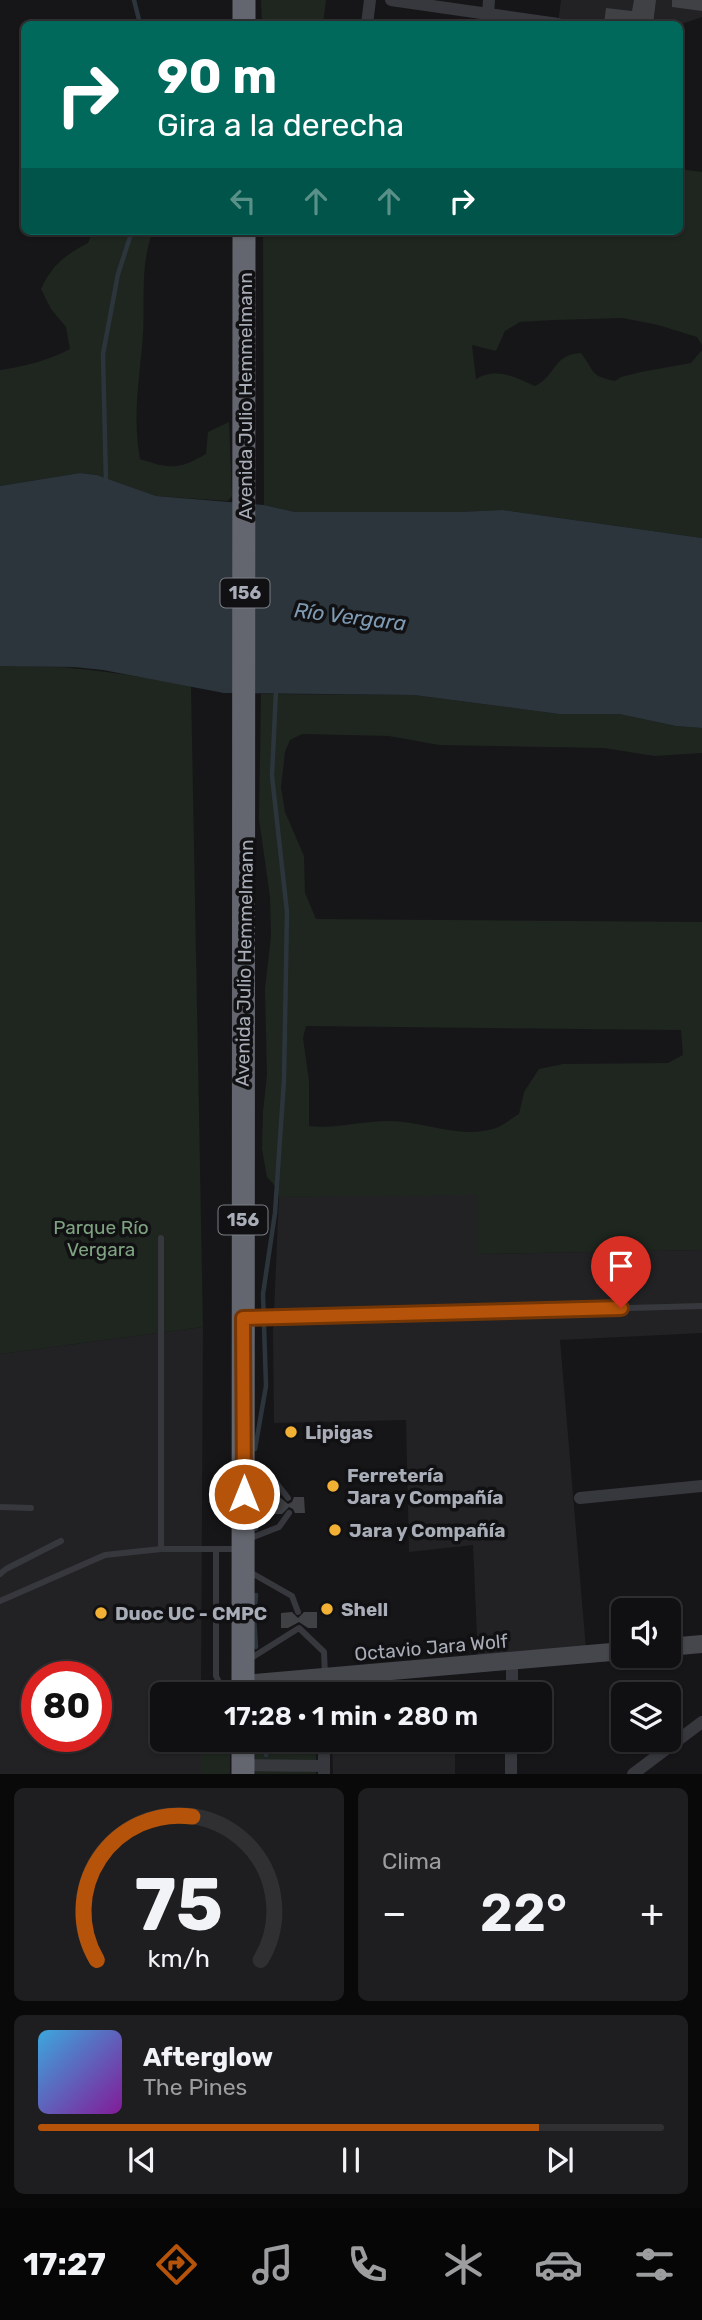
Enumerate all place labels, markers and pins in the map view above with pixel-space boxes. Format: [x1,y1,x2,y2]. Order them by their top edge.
pin [591,1236,651,1308]
place label: Lipigas [305,1421,373,1444]
marker: Lipigas [283,1424,299,1440]
place label: Ferretería Jara y Compañía [347,1464,503,1509]
marker: Ferretería Jara y Compañía [325,1478,341,1494]
place label: Jara y Compañía [349,1519,505,1542]
marker: Jara y Compañía [327,1522,343,1538]
place label: Shell [341,1598,388,1621]
marker: Shell [319,1601,335,1617]
place label: Duoc UC - CMPC [115,1602,267,1625]
marker: Duoc UC - CMPC [93,1605,109,1621]

